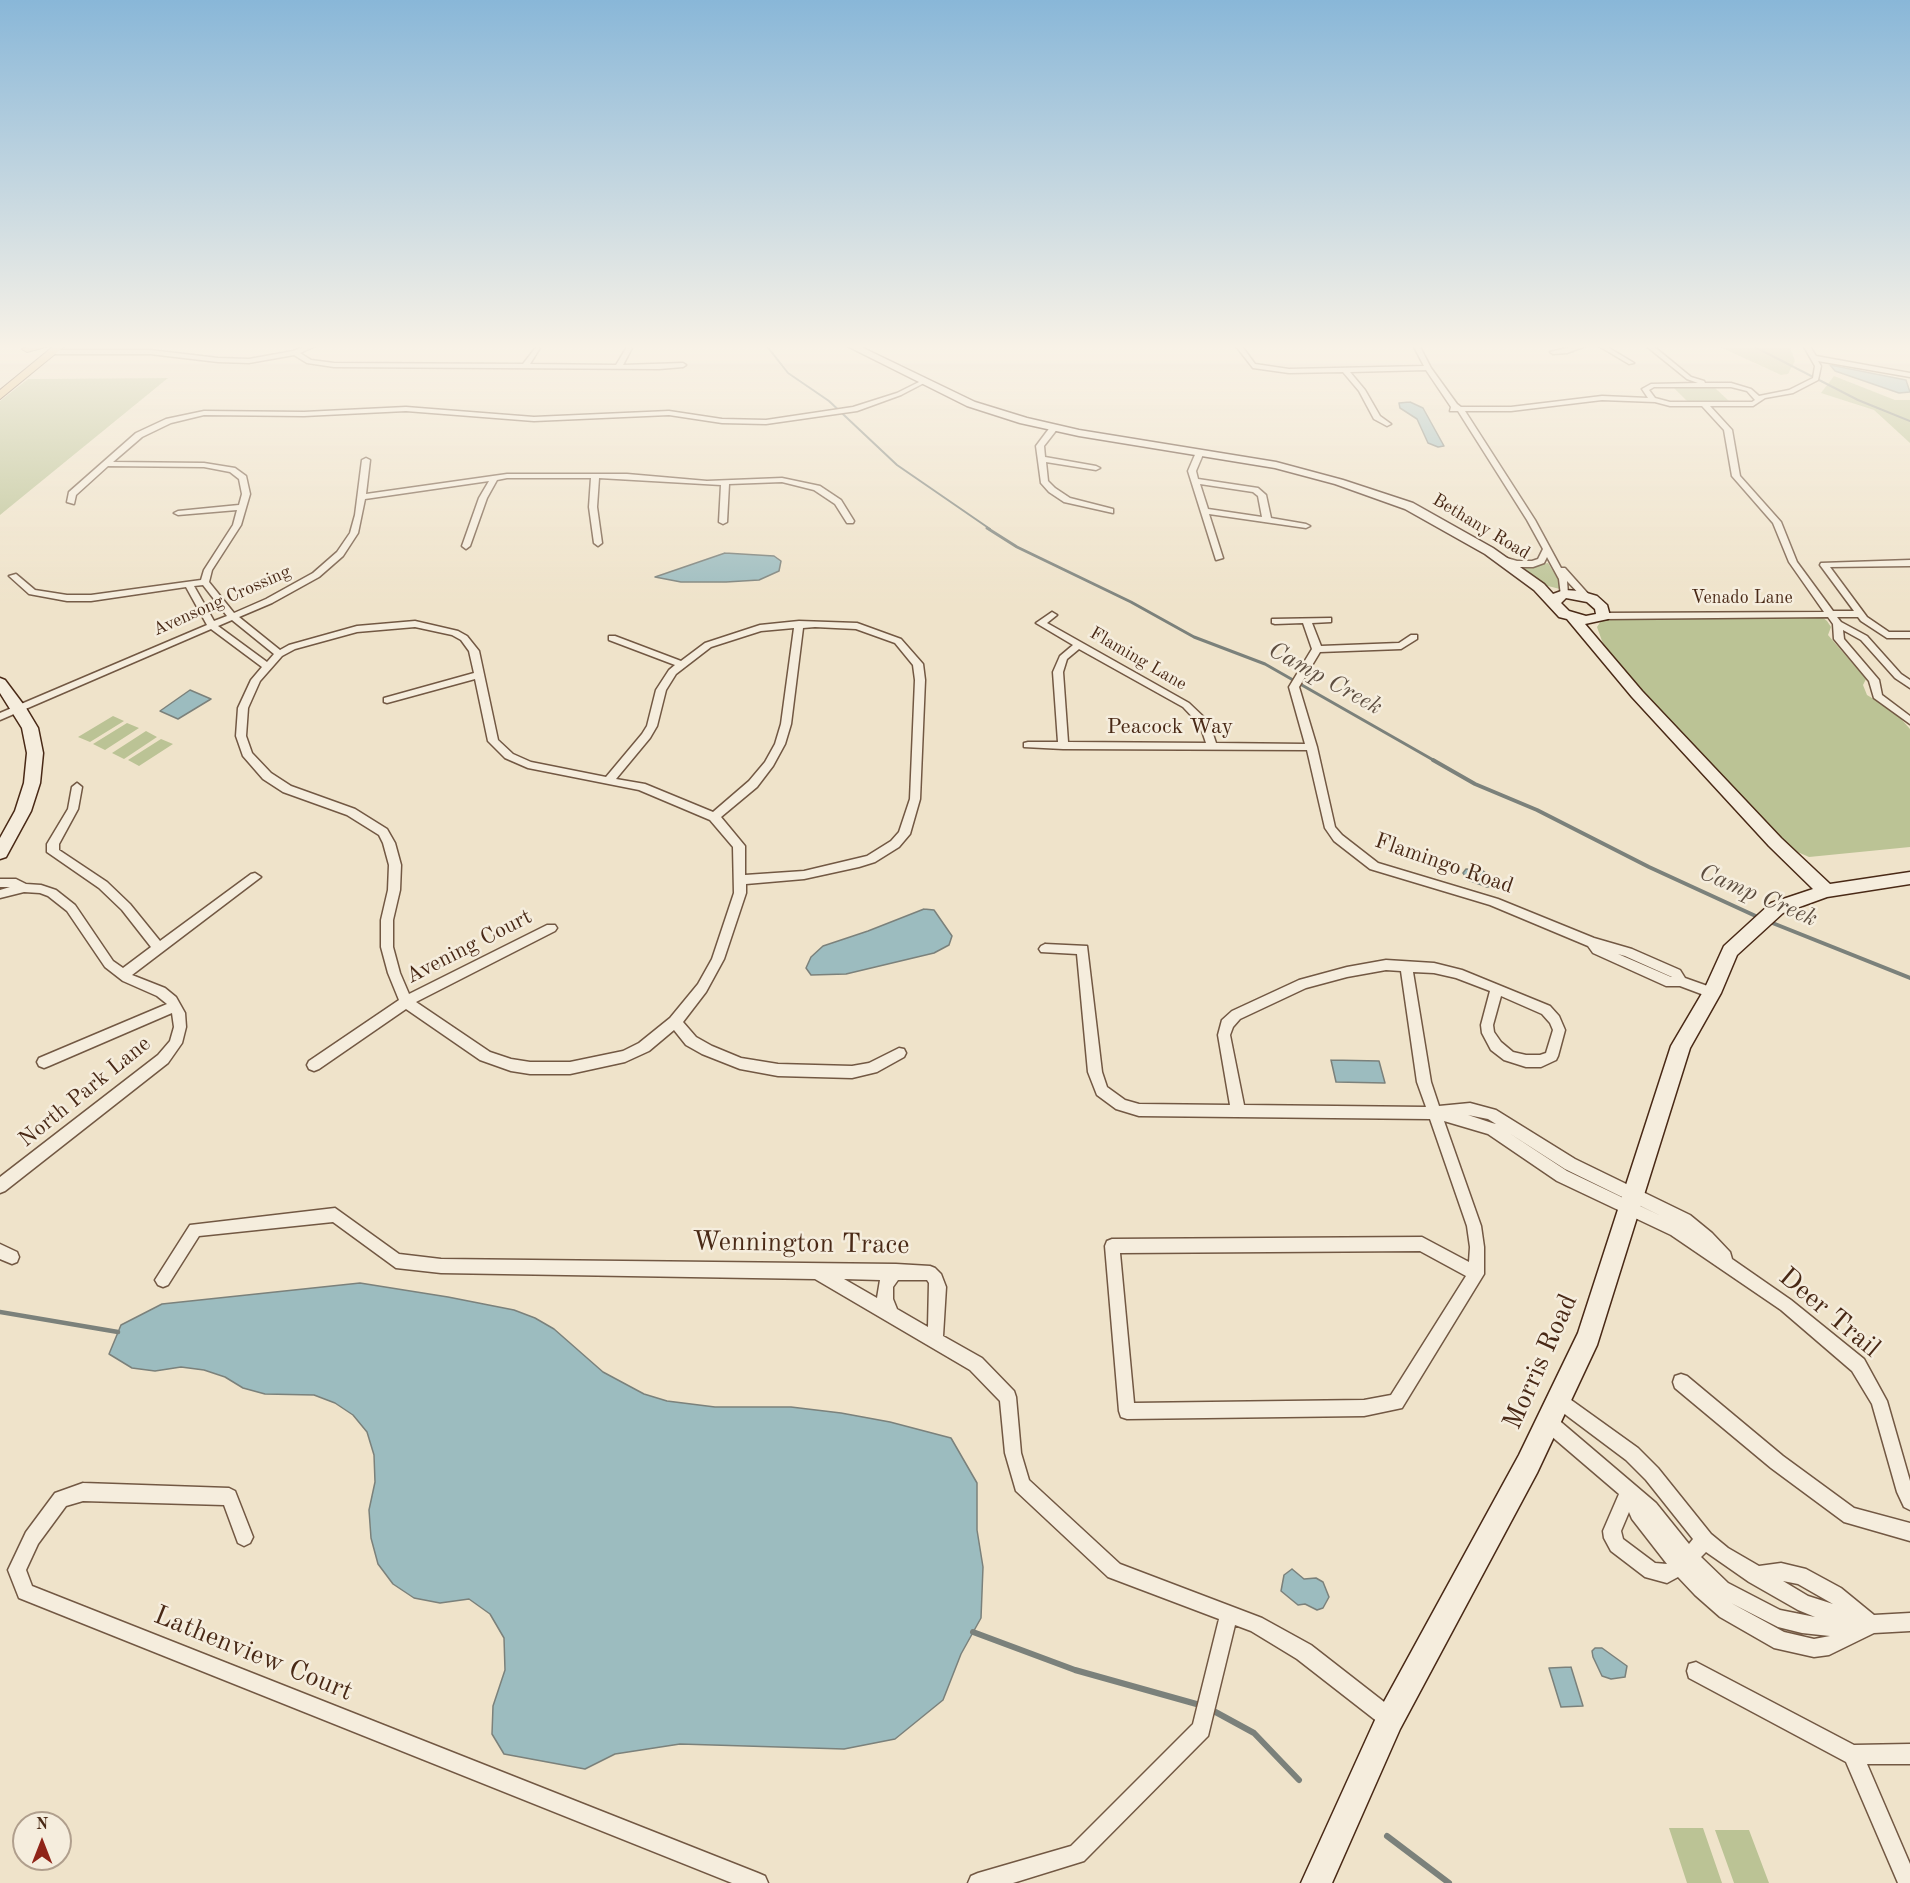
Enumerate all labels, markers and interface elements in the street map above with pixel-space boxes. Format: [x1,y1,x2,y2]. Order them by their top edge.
street label: Bethany Road [1428,489,1534,565]
street label: Avensong Crossing [150,561,294,641]
street label: Venado Lane [1691,587,1793,609]
street label: Flaming Lane [1086,623,1190,695]
water label: Camp Creek [1263,636,1387,722]
street label: Peacock Way [1107,714,1233,740]
street label: Flamingo Road [1371,828,1517,900]
water label: Camp Creek [1694,858,1822,934]
street label: Avening Court [402,904,536,990]
street label: North Park Lane [14,1031,156,1153]
street label: Wennington Trace [692,1226,910,1262]
street label: Deer Trail [1772,1261,1886,1365]
street label: Morris Road [1497,1289,1585,1435]
street label: Lathenview Court [149,1599,357,1709]
north arrow [12,1811,72,1871]
text: N [36,1817,48,1833]

